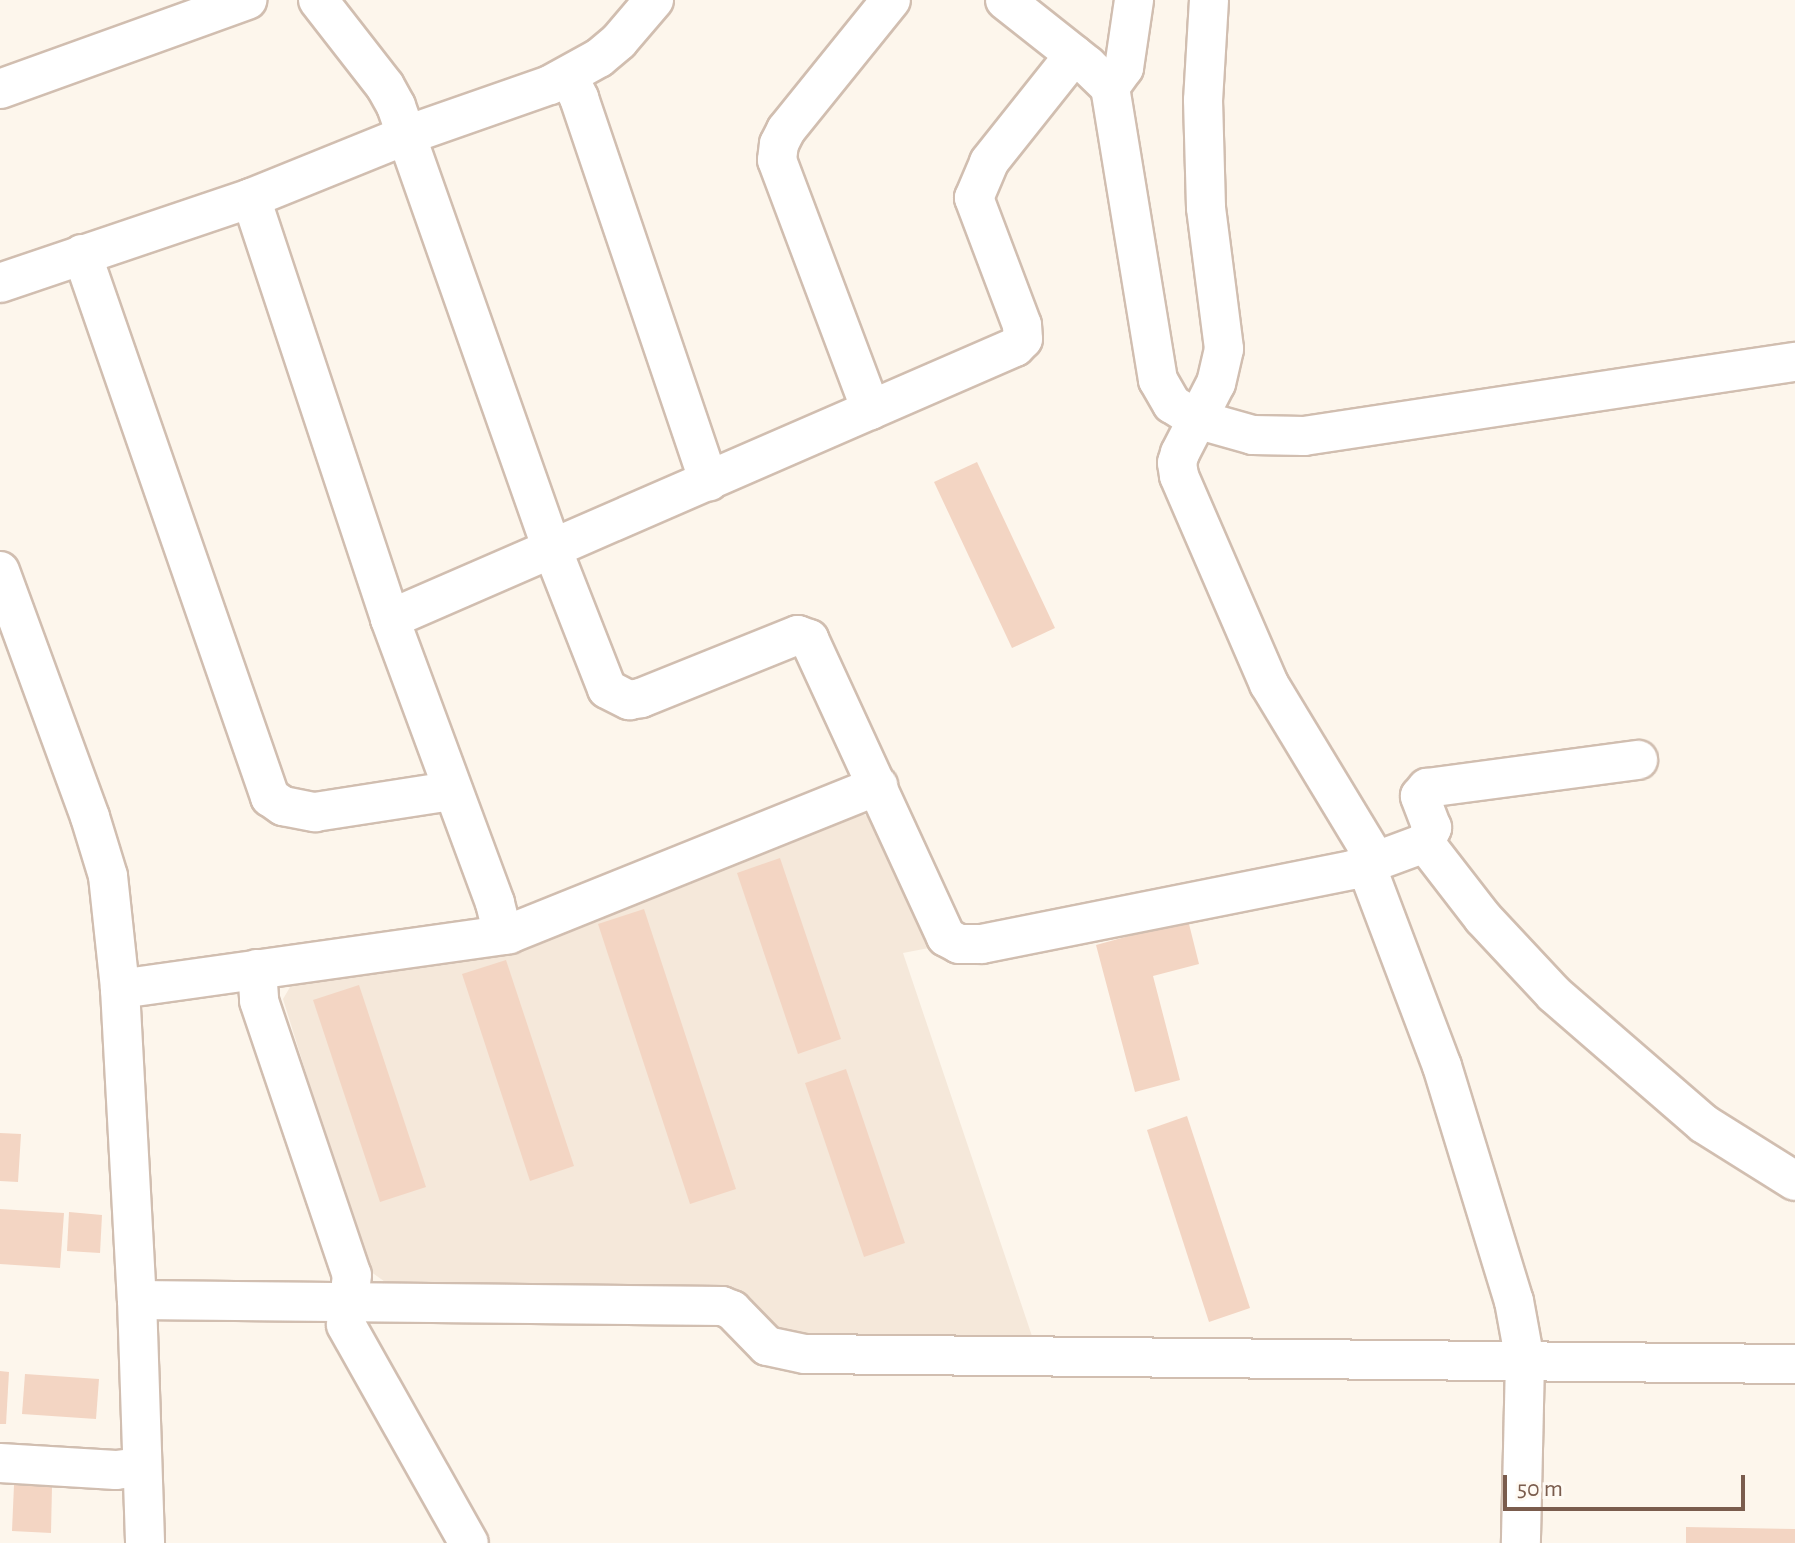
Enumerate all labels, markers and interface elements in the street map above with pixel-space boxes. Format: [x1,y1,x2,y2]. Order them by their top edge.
scale bar [1507,1459,1749,1509]
text: 50 m [1517,1477,1563,1501]

